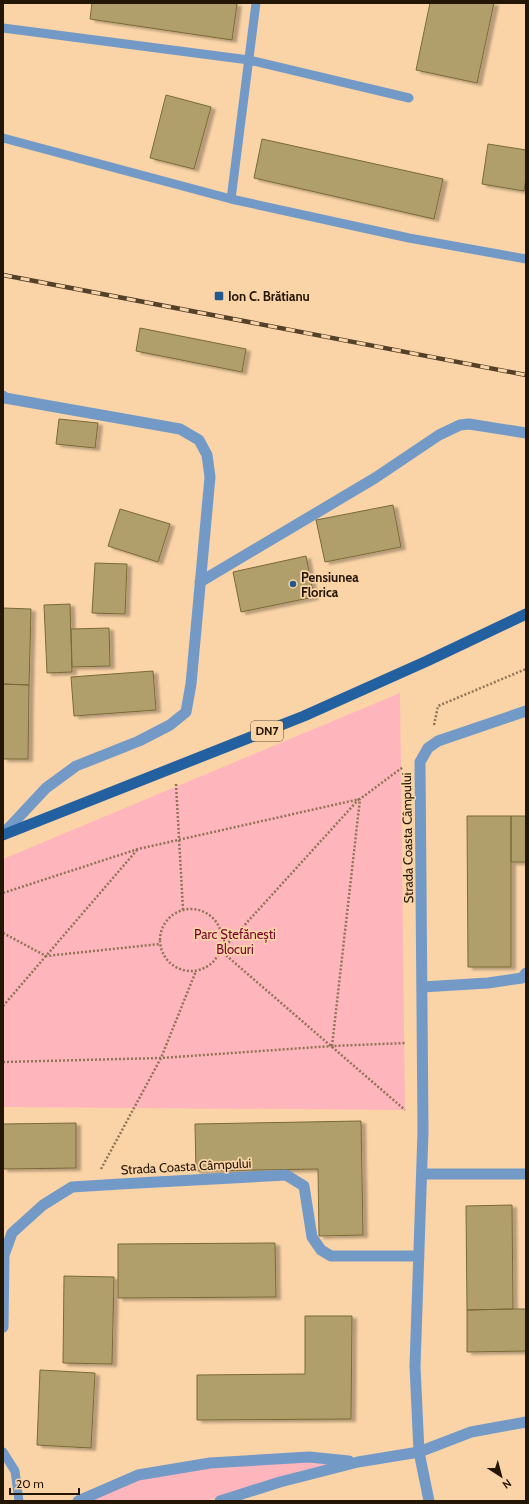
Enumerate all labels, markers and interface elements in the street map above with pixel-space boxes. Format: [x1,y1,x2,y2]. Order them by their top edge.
place label: Ion C. Brătianu [228,288,310,304]
marker: Ion C. Brătianu [213,290,225,302]
place label: Pensiunea Florica [301,569,359,600]
marker: Pensiunea Florica [288,579,298,589]
road number: DN7 [251,721,283,741]
street label: Strada Coasta Câmpului [398,772,416,904]
park label: Parc Ștefănești Blocuri [194,926,276,957]
street label: Strada Coasta Câmpului [120,1155,252,1177]
north arrow [481,1456,521,1496]
scale bar [10,1470,79,1496]
text: 20 m [16,1476,44,1491]
text: N [500,1476,514,1492]

